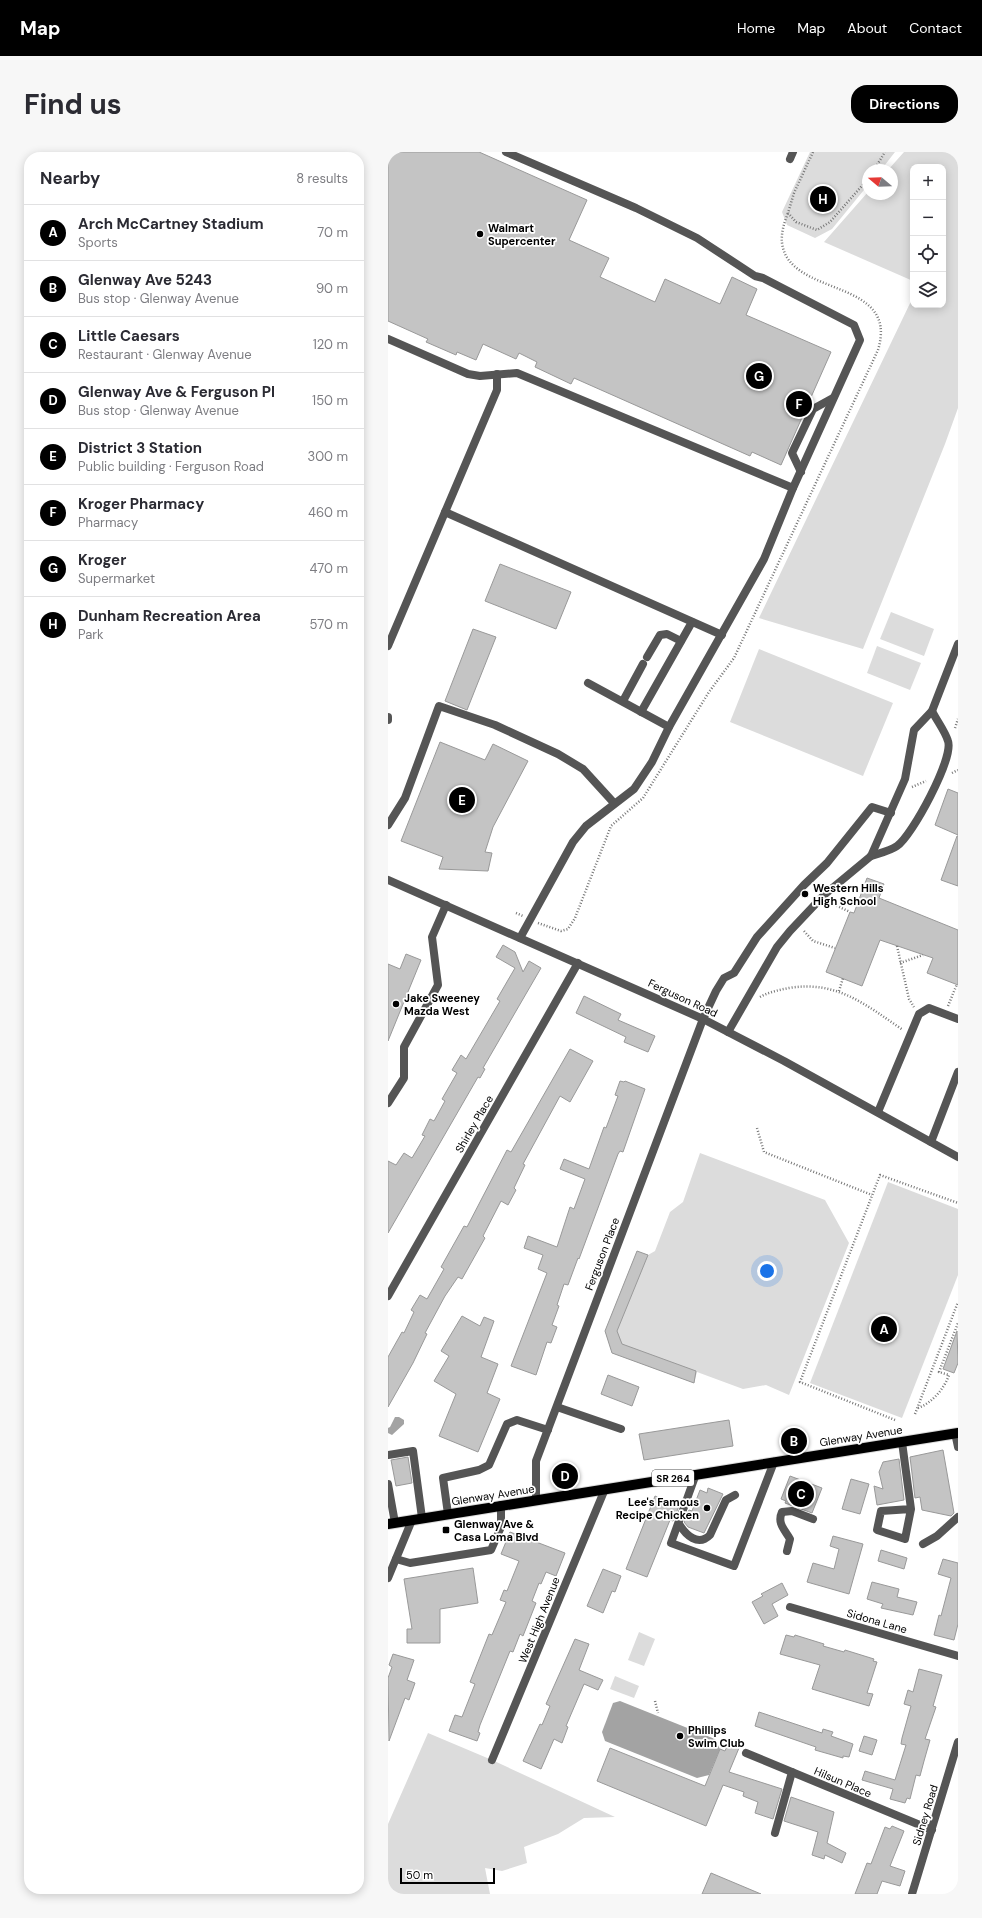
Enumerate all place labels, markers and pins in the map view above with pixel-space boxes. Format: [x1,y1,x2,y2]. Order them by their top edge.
pin: H [810,184,836,214]
place label: Walmart Supercenter [488,221,556,248]
marker: Walmart Supercenter [475,229,485,239]
pin: G [746,361,772,391]
pin: F [786,389,812,419]
pin: E [449,785,475,815]
place label: Western Hills High School [813,881,884,908]
marker: Western Hills High School [800,889,810,899]
place label: Jake Sweeney Mazda West [404,991,480,1018]
marker: Jake Sweeney Mazda West [391,999,401,1009]
pin: A [871,1314,897,1344]
pin: B [781,1426,807,1456]
pin: D [552,1461,578,1491]
pin: C [788,1479,814,1509]
place label: Lee's Famous Recipe Chicken [616,1495,699,1522]
marker: Lee's Famous Recipe Chicken [702,1503,712,1513]
place label: Glenway Ave & Casa Loma Blvd [454,1517,539,1544]
marker: Glenway Ave & Casa Loma Blvd [441,1525,451,1535]
place label: Phillips Swim Club [688,1723,745,1750]
marker: Phillips Swim Club [675,1731,685,1741]

